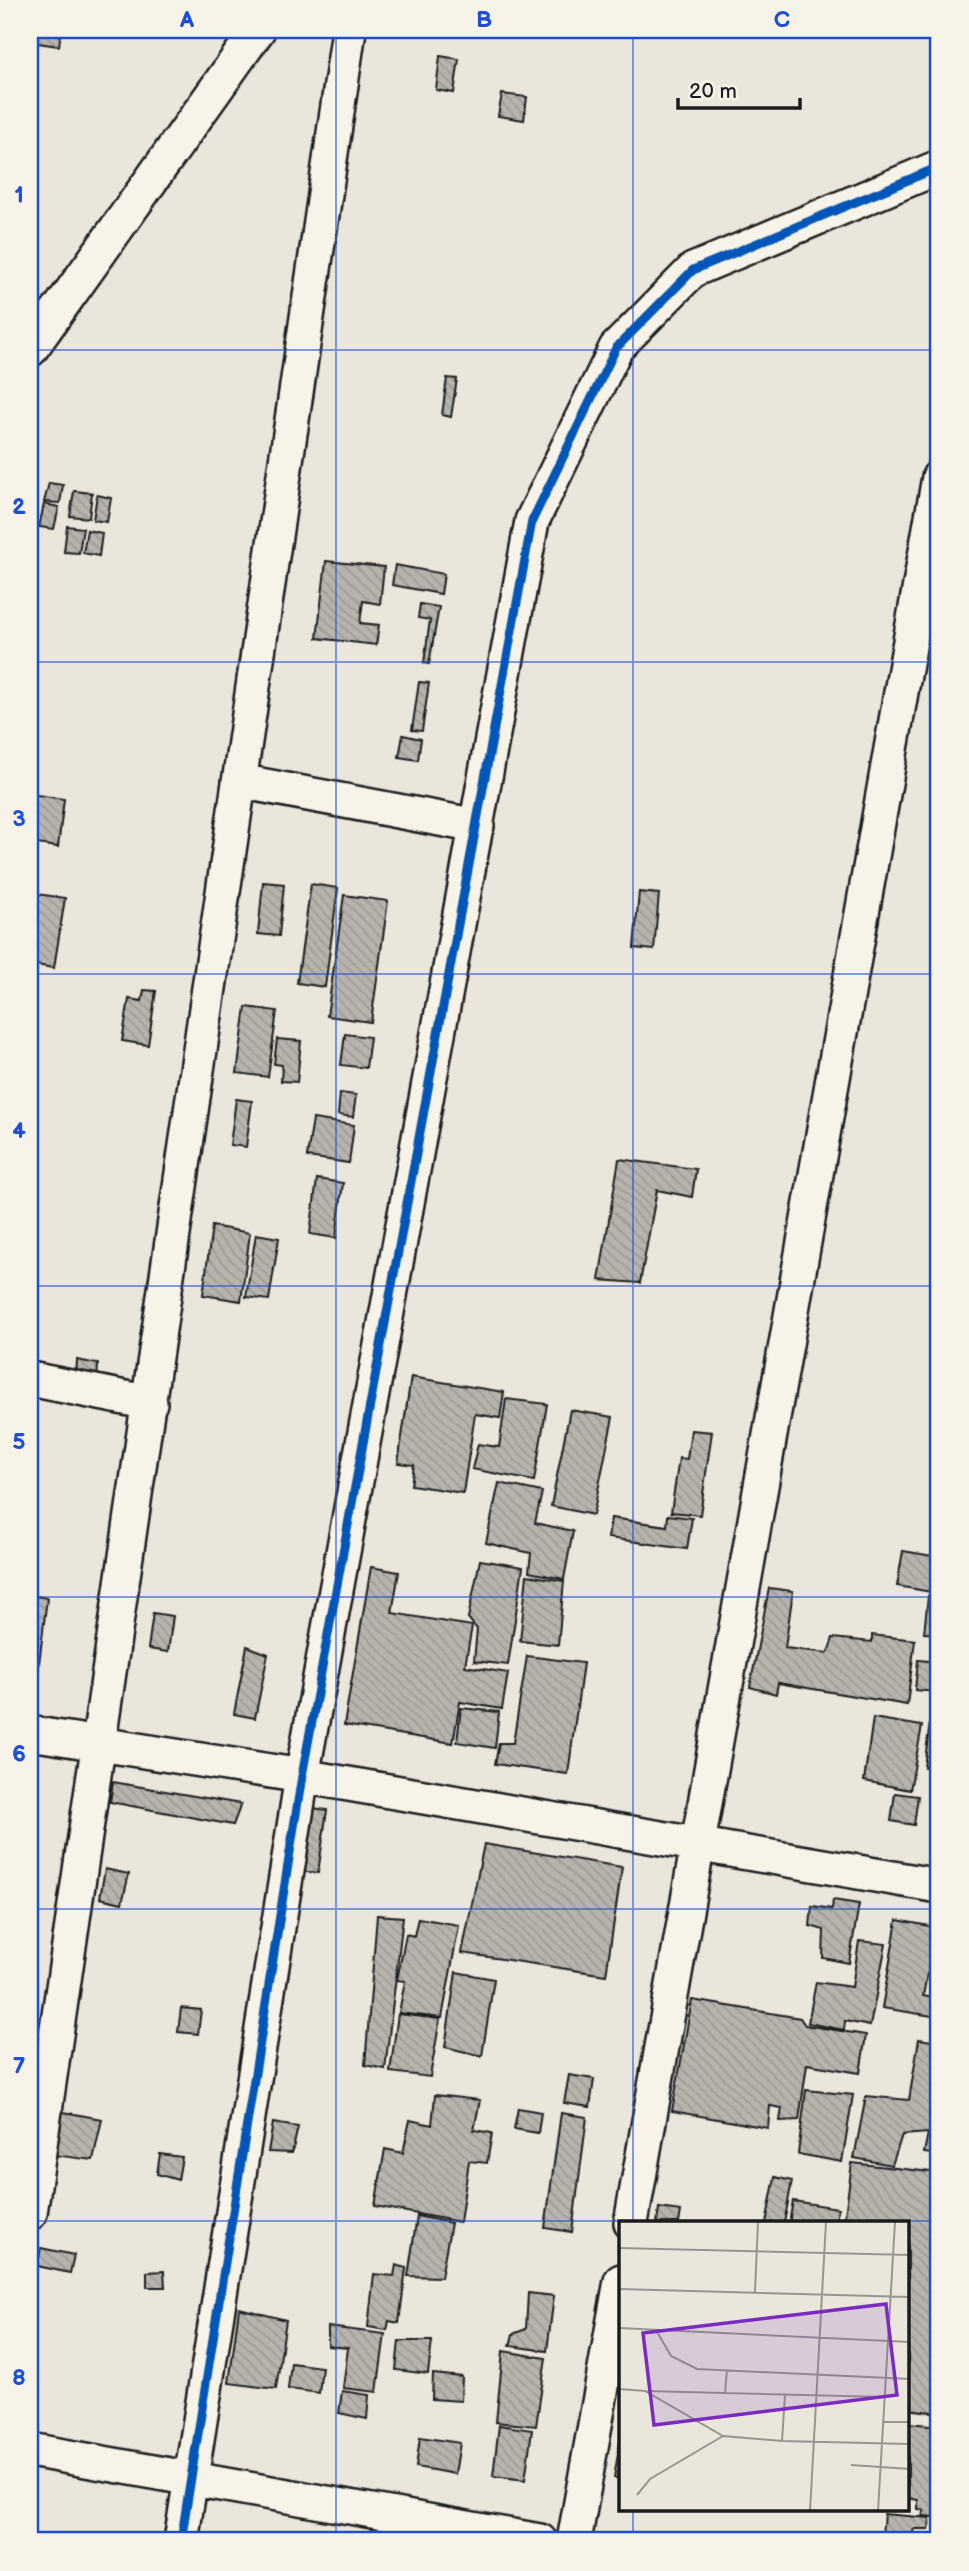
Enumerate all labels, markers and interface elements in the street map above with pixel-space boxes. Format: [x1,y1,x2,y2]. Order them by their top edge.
text: A [179,6,195,34]
text: B [476,6,492,34]
text: C [774,6,790,34]
scale bar [678,66,801,110]
text: 20 m [689,79,737,104]
text: 1 [14,181,24,209]
text: 2 [12,493,26,521]
text: 3 [12,805,26,833]
text: 4 [12,1117,26,1145]
text: 5 [12,1428,26,1456]
text: 6 [12,1740,26,1768]
text: 7 [13,2052,26,2080]
inset map [619,2221,909,2512]
text: 8 [12,2364,26,2392]

